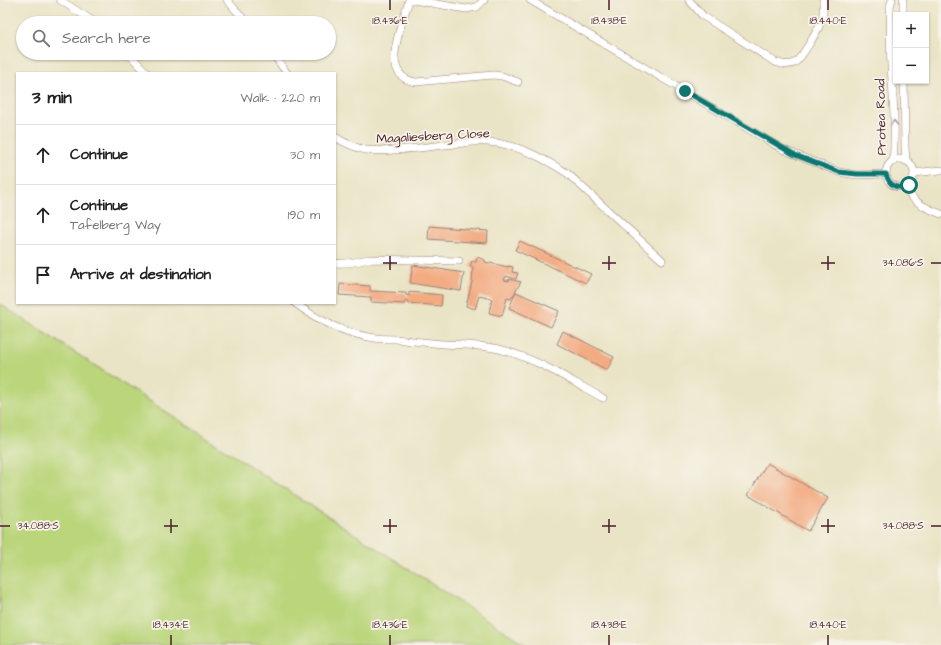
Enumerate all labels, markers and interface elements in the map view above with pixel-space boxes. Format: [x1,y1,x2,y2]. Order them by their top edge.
map controls [893,12,929,84]
button: + [893,12,929,48]
text: 18.436°E [372,14,408,28]
text: 18.438°E [591,14,627,28]
text: 18.440°E [809,14,847,28]
search box [16,16,336,60]
icon: search [30,27,52,49]
text: Search here [62,28,151,49]
button: − [893,48,929,84]
street label: Protea Road [871,78,891,156]
route end [676,82,694,100]
text: 3 min [32,86,72,110]
text: Walk · 220 m [240,89,320,107]
one-way arrow [890,120,898,126]
street label: Magaliesberg Close [376,124,490,149]
icon: ahead [32,144,54,166]
text: Continue [70,144,128,165]
text: 30 m [290,146,320,164]
route start [900,176,918,194]
text: Continue [70,195,128,216]
icon: ahead [32,204,54,226]
text: 190 m [287,206,320,224]
text: Tafelberg Way [70,216,161,234]
text: 34.086°S [883,256,924,270]
icon: arrive [32,264,54,286]
text: Arrive at destination [70,264,211,285]
text: 34.088°S [17,519,59,533]
text: 34.088°S [882,519,924,533]
text: 18.434°E [153,618,189,632]
text: 18.436°E [372,618,408,632]
text: 18.438°E [591,618,627,632]
text: 18.440°E [809,618,847,632]

